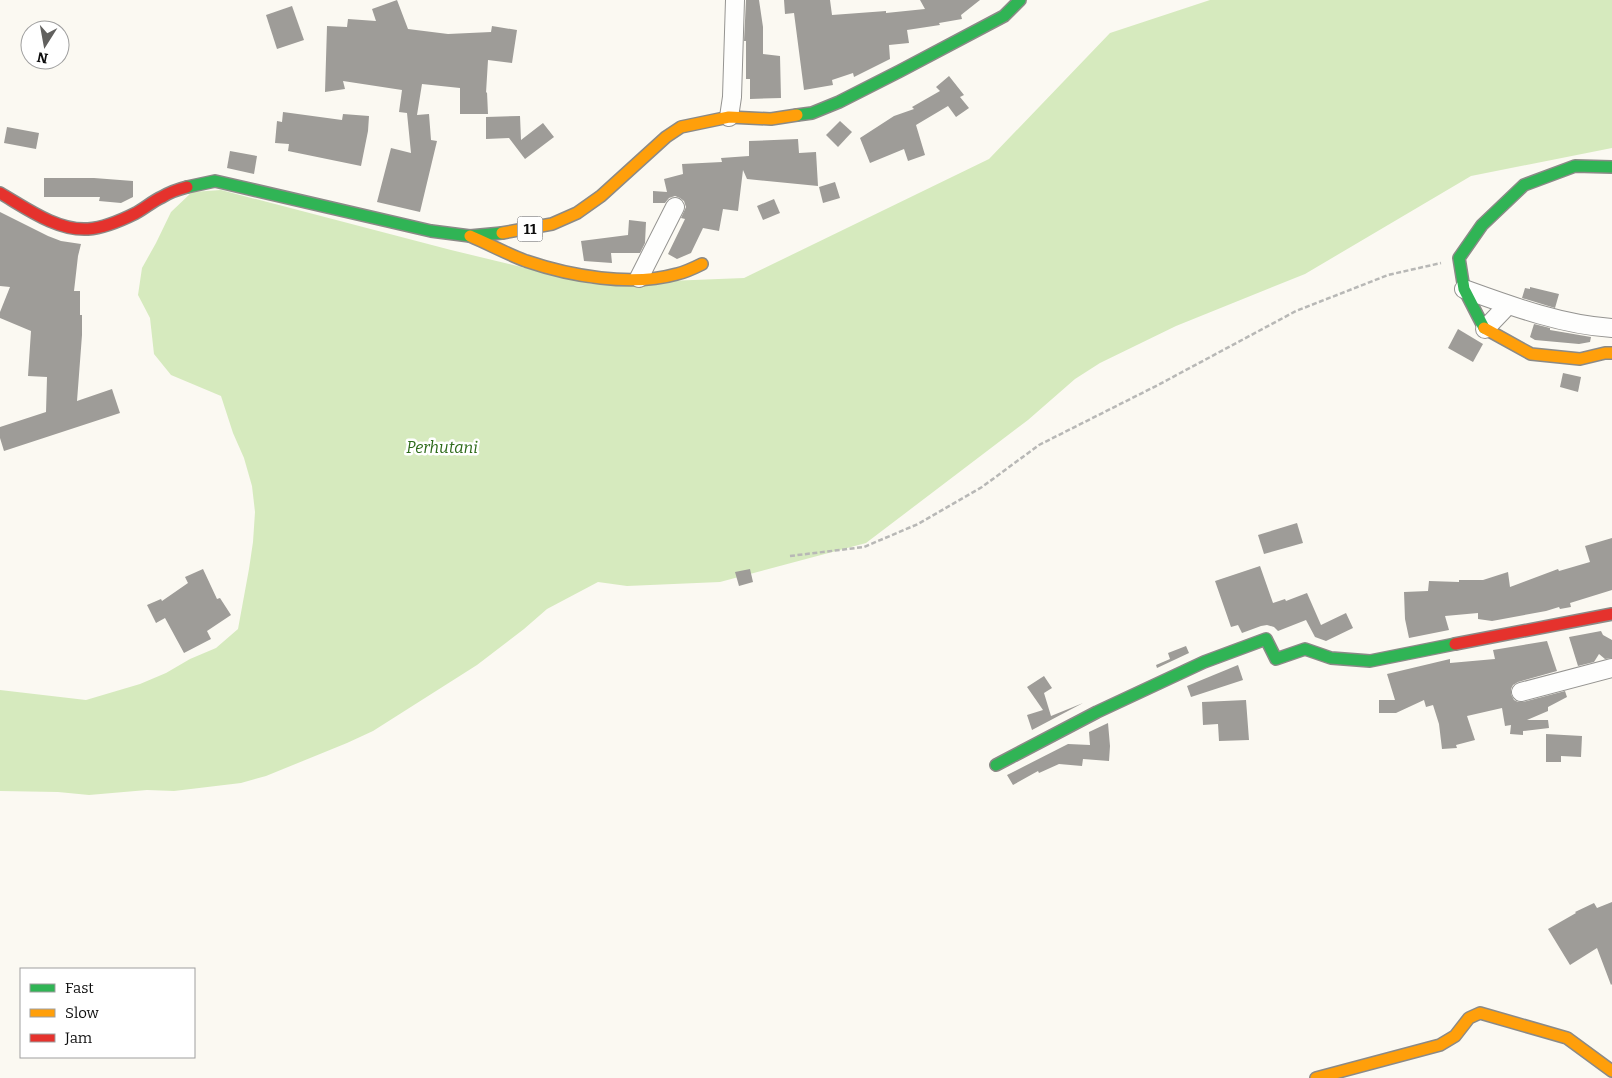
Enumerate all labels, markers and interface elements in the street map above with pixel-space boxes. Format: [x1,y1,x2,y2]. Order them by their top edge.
north arrow [20,20,70,70]
text: N [36,48,50,67]
road number: 11 [518,216,542,242]
park label: Perhutani [406,438,478,457]
legend [20,968,195,1058]
text: Fast [65,979,94,997]
text: Slow [65,1004,100,1022]
text: Jam [64,1029,93,1047]

